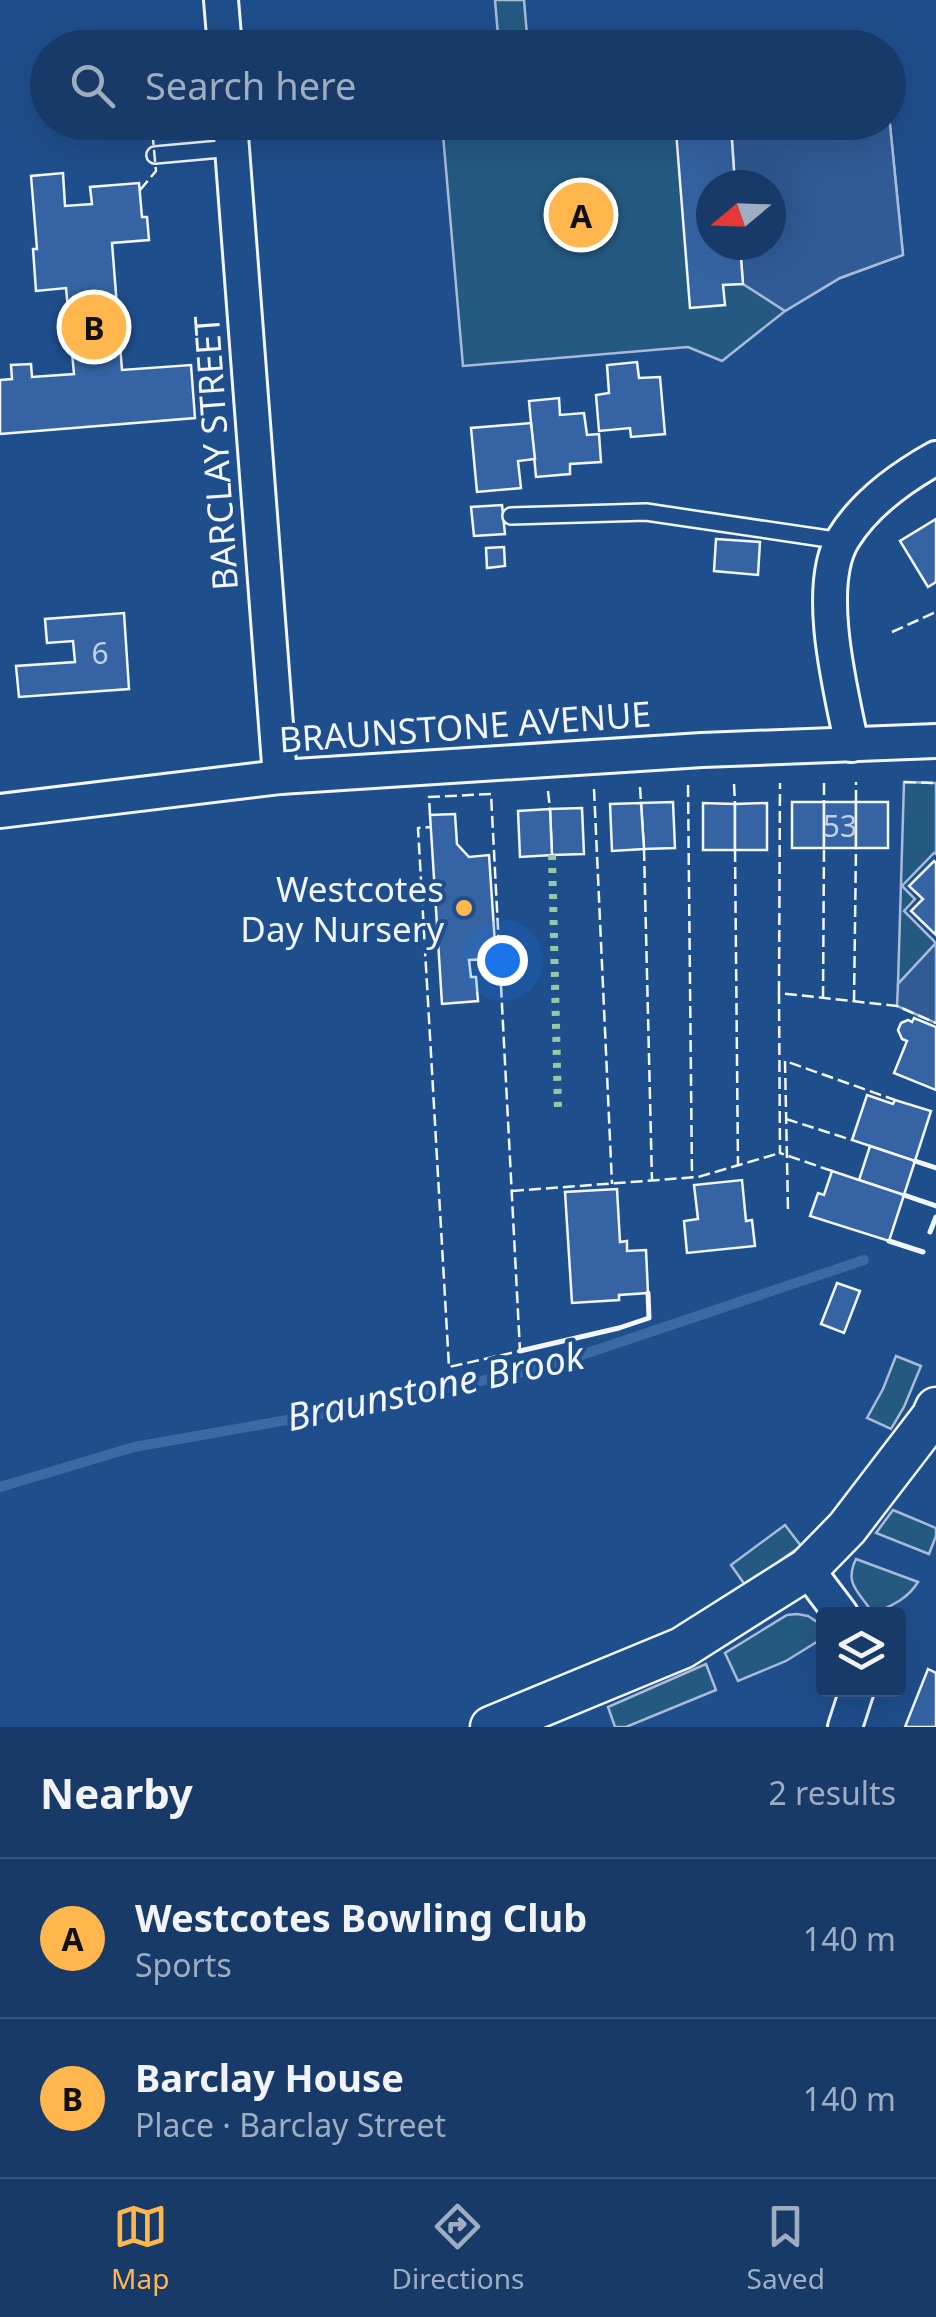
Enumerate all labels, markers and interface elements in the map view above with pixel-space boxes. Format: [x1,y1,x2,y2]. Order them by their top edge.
search box [30,30,906,140]
icon: search [65,58,120,113]
text: Search here [145,59,356,111]
north arrow [696,170,786,260]
pin: A [548,178,614,252]
pin: B [62,290,126,364]
street label: BARCLAY STREET [182,313,248,592]
house number: 6 [91,632,109,673]
street label: BRAUNSTONE AVENUE [278,690,652,762]
house number: 53 [823,805,857,846]
place label: Westcotes Day Nursery [240,865,444,952]
marker: Westcotes Day Nursery [453,897,475,919]
your location [477,935,528,986]
water label: Braunstone Brook [282,1328,590,1442]
map controls [816,1607,906,1697]
button: layers [816,1607,906,1697]
text: Nearby [40,1764,193,1821]
text: 2 results [769,1771,896,1814]
text: Westcotes Bowling Club [135,1891,587,1943]
text: A [61,1917,84,1960]
text: 140 m [803,1917,896,1960]
text: Sports [135,1943,232,1986]
text: Barclay House [135,2051,404,2103]
text: B [62,2077,83,2120]
text: 140 m [803,2077,896,2120]
text: Place · Barclay Street [135,2103,446,2146]
tab: Map [111,2199,169,2297]
tab: Directions [392,2199,524,2297]
tab: Saved [747,2199,825,2297]

